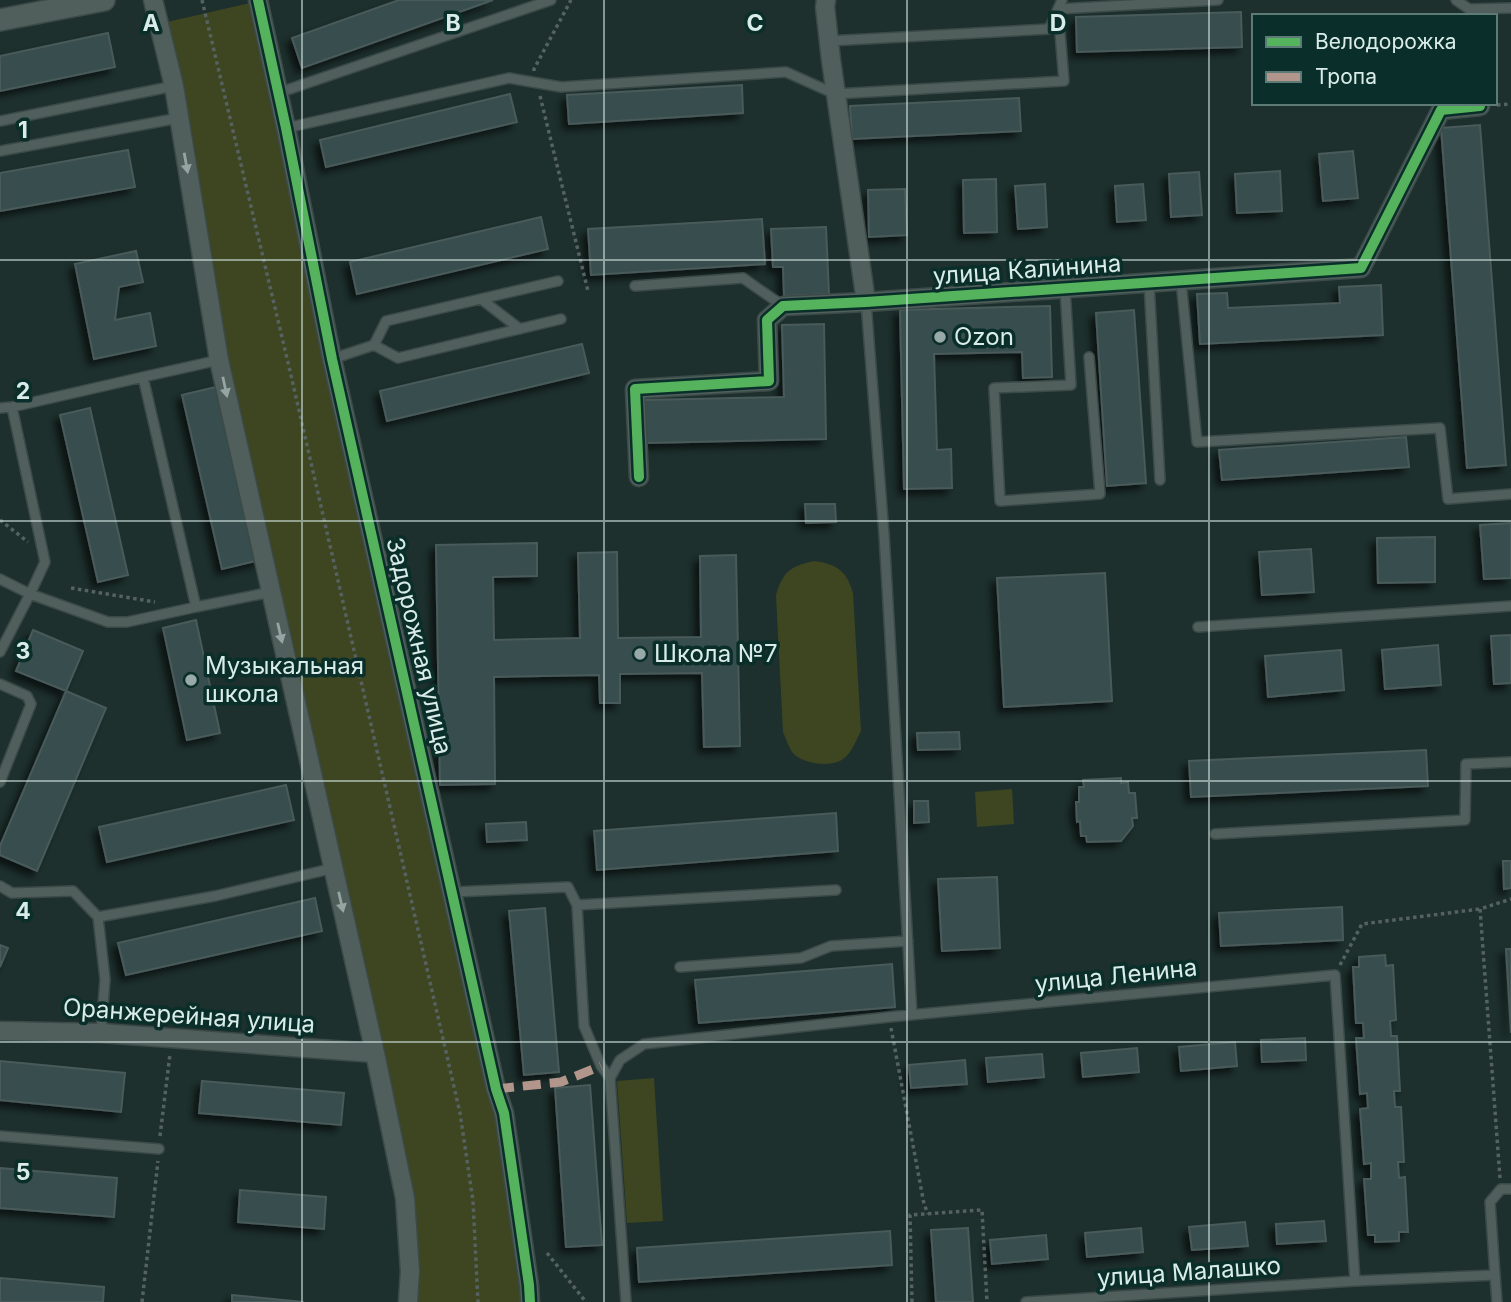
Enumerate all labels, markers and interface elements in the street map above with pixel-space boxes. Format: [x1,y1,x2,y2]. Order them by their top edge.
text: A [142,9,160,37]
text: B [445,9,461,37]
text: C [746,9,764,37]
text: D [1050,9,1066,37]
legend [1252,14,1497,105]
text: Велодорожка [1315,29,1457,54]
text: Тропа [1315,64,1377,89]
text: 1 [18,116,28,144]
one-way arrow [181,152,192,174]
street label: улица Калинина [932,248,1122,291]
place label: Ozon [954,322,1014,351]
marker: Ozon [932,329,948,345]
one-way arrow [220,376,231,398]
text: 2 [16,377,30,405]
street label: Задорожная улица [380,535,459,757]
one-way arrow [275,622,286,644]
text: 3 [16,637,30,665]
place label: Школа №7 [654,639,778,668]
marker: Школа №7 [632,646,648,662]
place label: Музыкальная школа [205,651,364,708]
marker: Музыкальная школа [183,672,199,688]
one-way arrow [336,891,347,913]
text: 4 [15,897,31,925]
street label: улица Ленина [1033,953,1198,998]
street label: Оранжерейная улица [62,992,316,1039]
text: 5 [16,1158,30,1186]
street label: улица Малашко [1096,1251,1282,1292]

